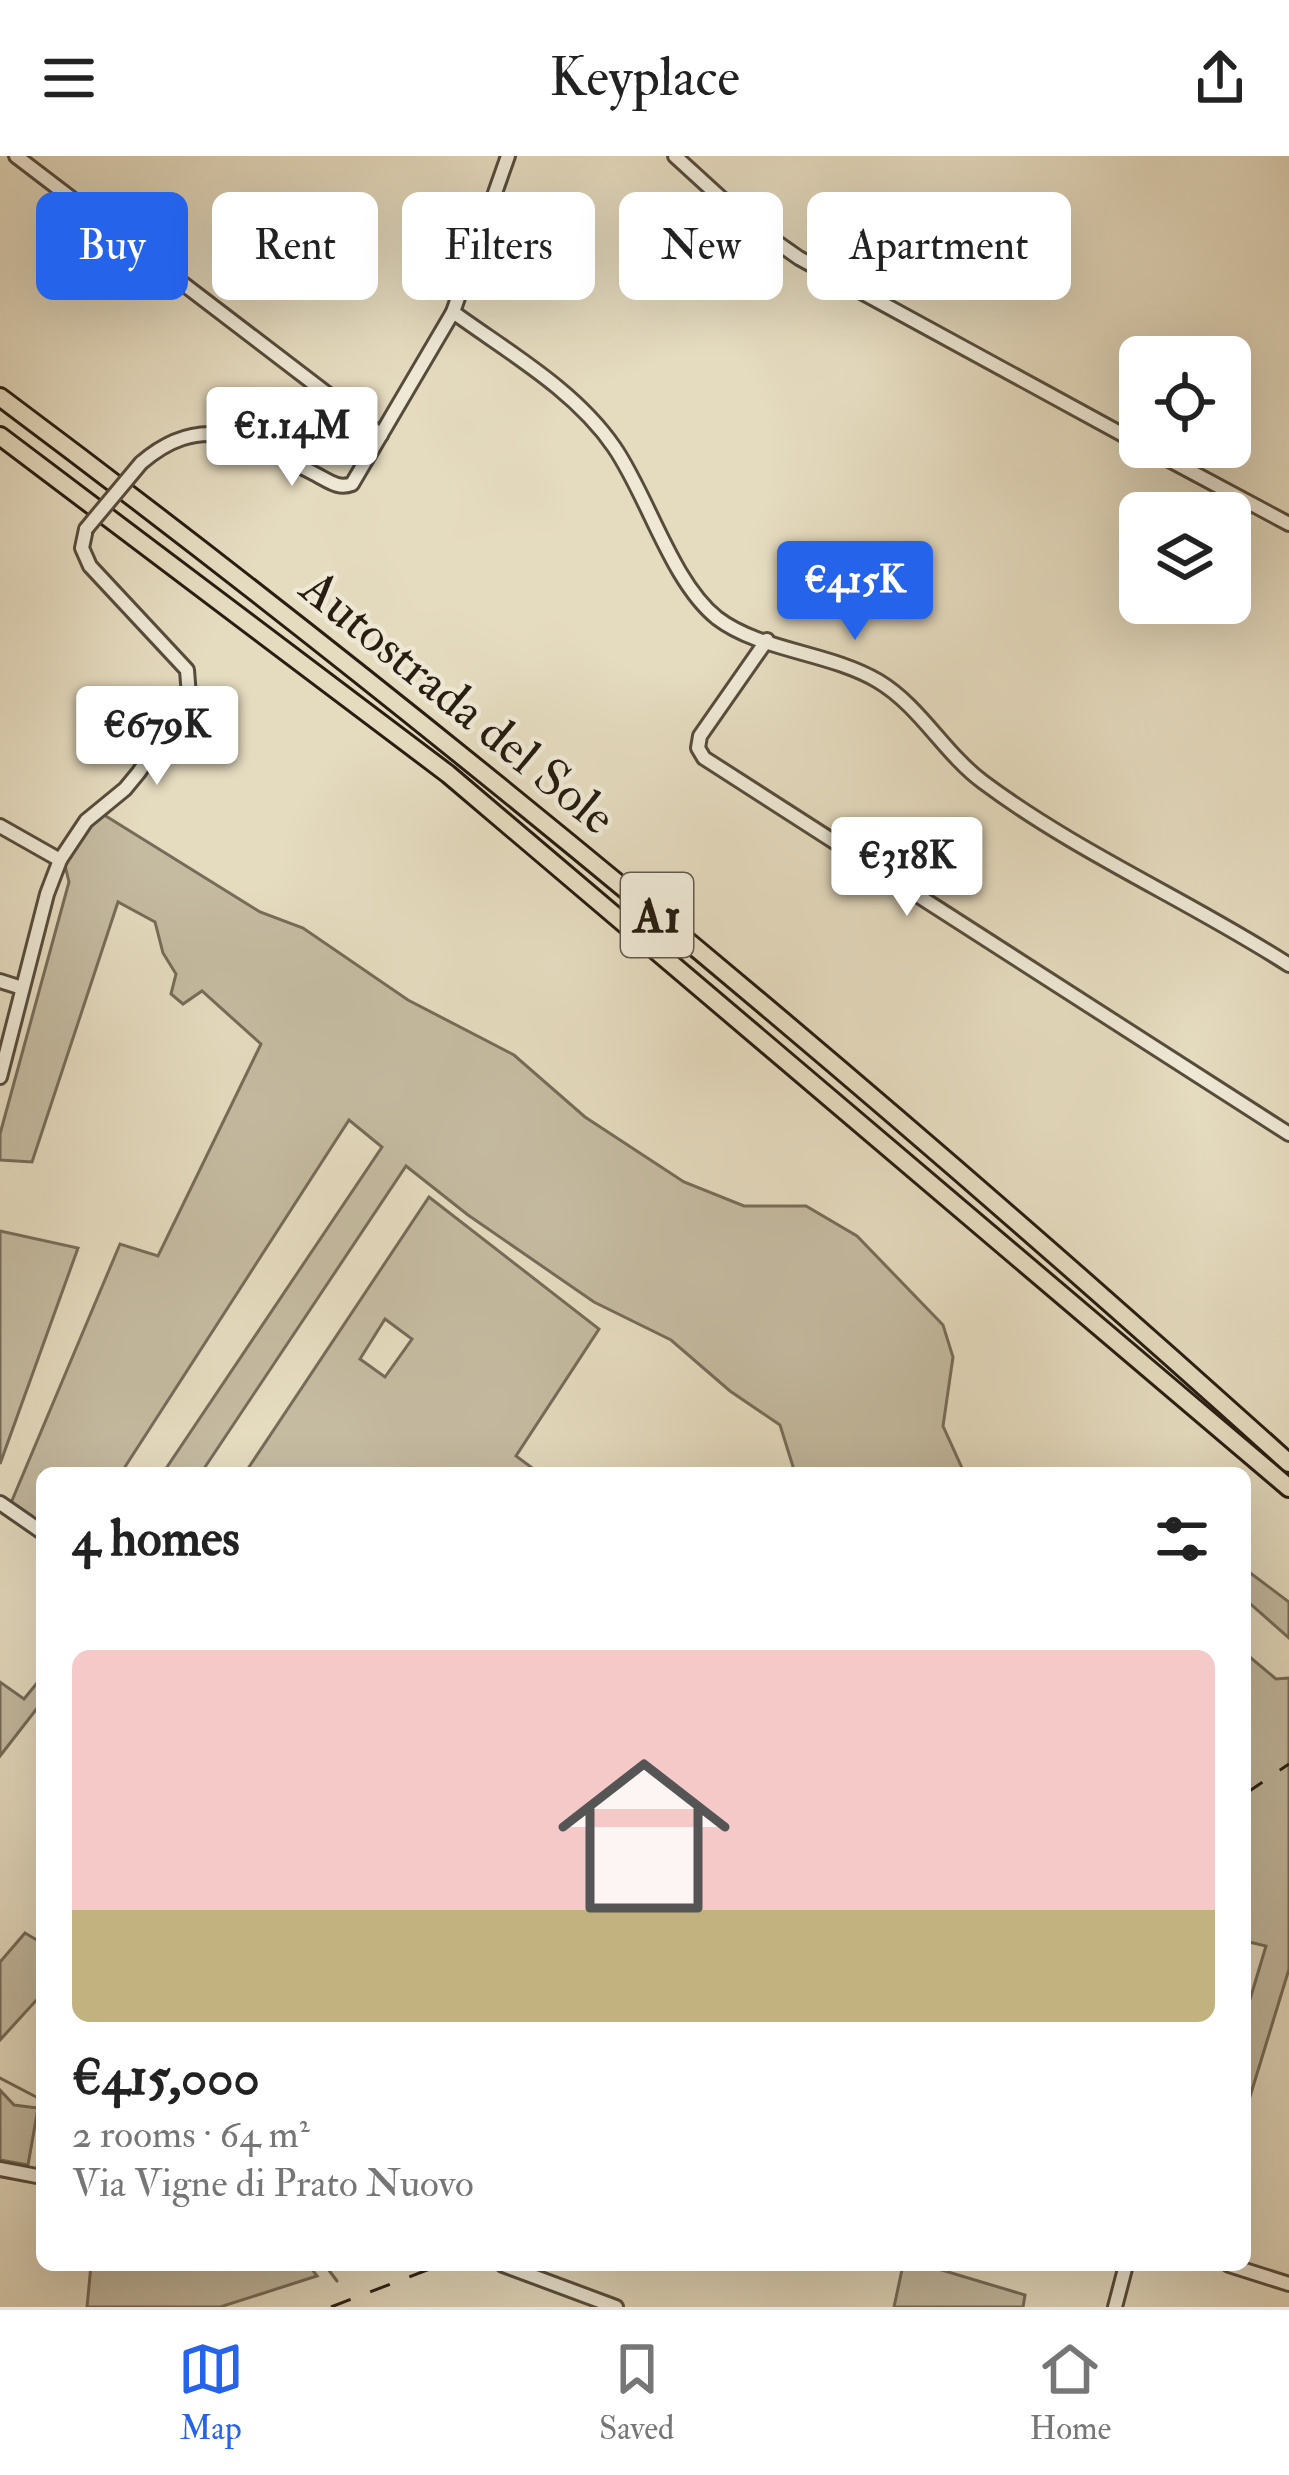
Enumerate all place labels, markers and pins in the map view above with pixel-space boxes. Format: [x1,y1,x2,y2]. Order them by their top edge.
pin: €1.14M [194,387,390,489]
pin: €415K [771,541,939,643]
pin: €679K [73,686,241,788]
pin: €318K [823,817,991,919]

